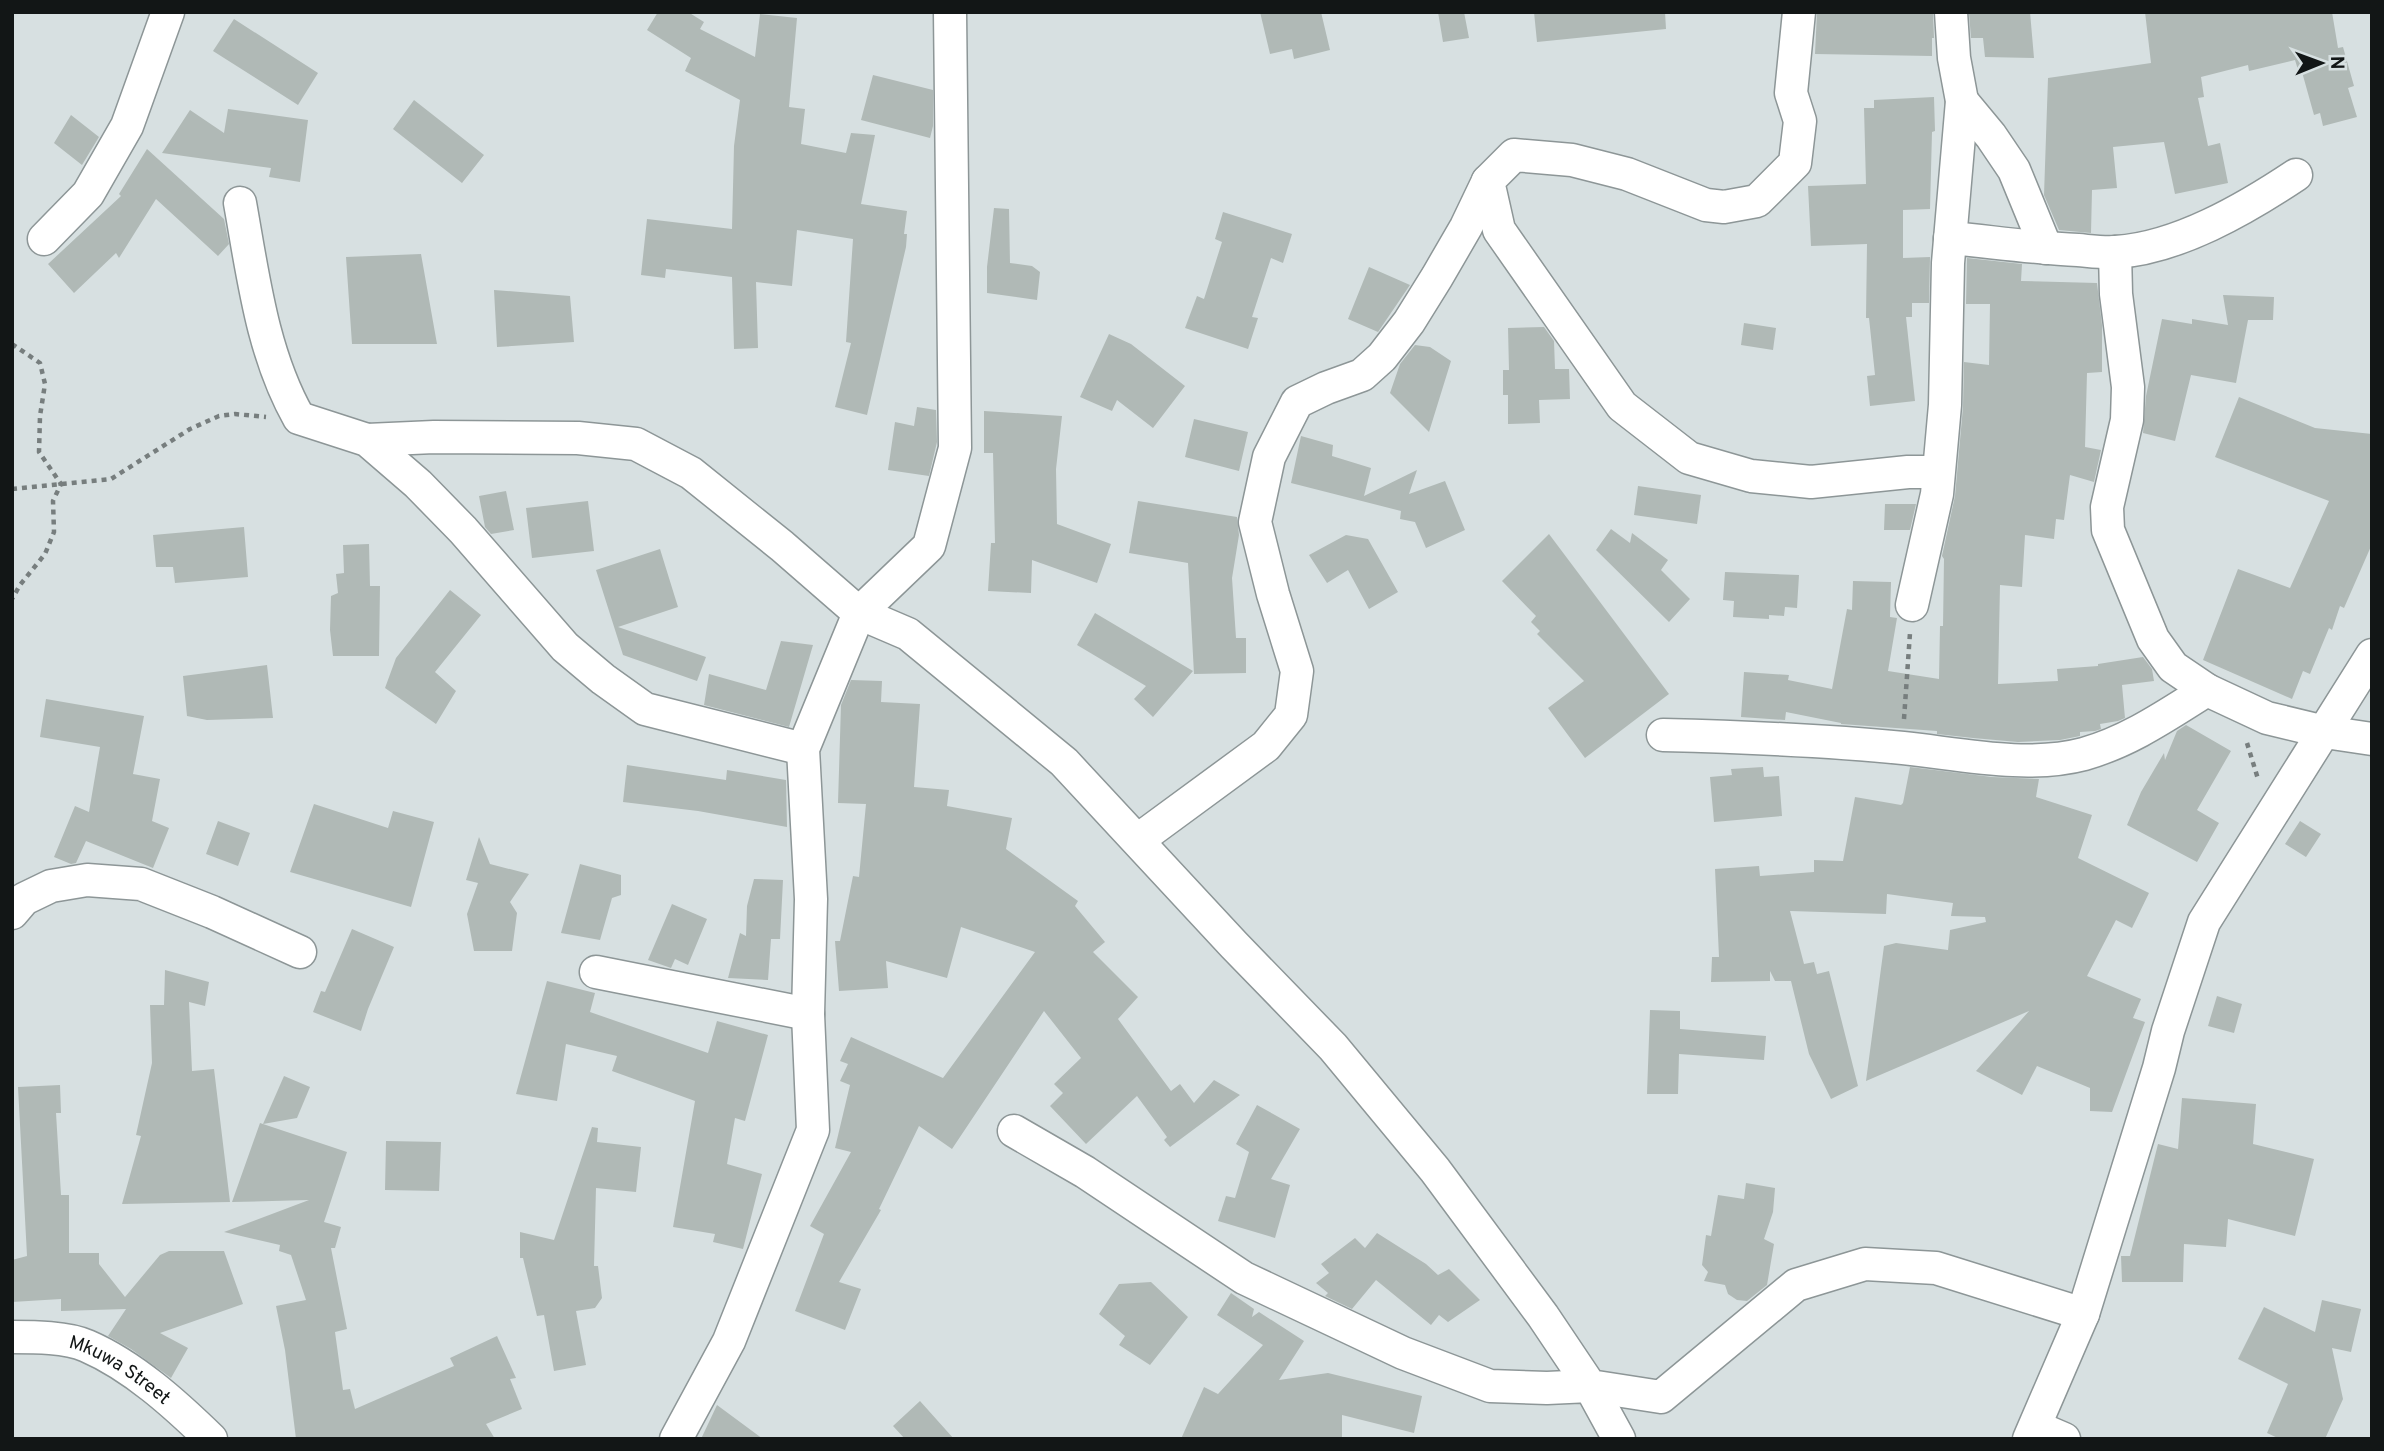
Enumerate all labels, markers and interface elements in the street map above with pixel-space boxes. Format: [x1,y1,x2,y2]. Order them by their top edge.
north arrow [2286,28,2356,98]
text: N [2324,56,2348,70]
street label: Mkuwa Street [66,1331,175,1411]

